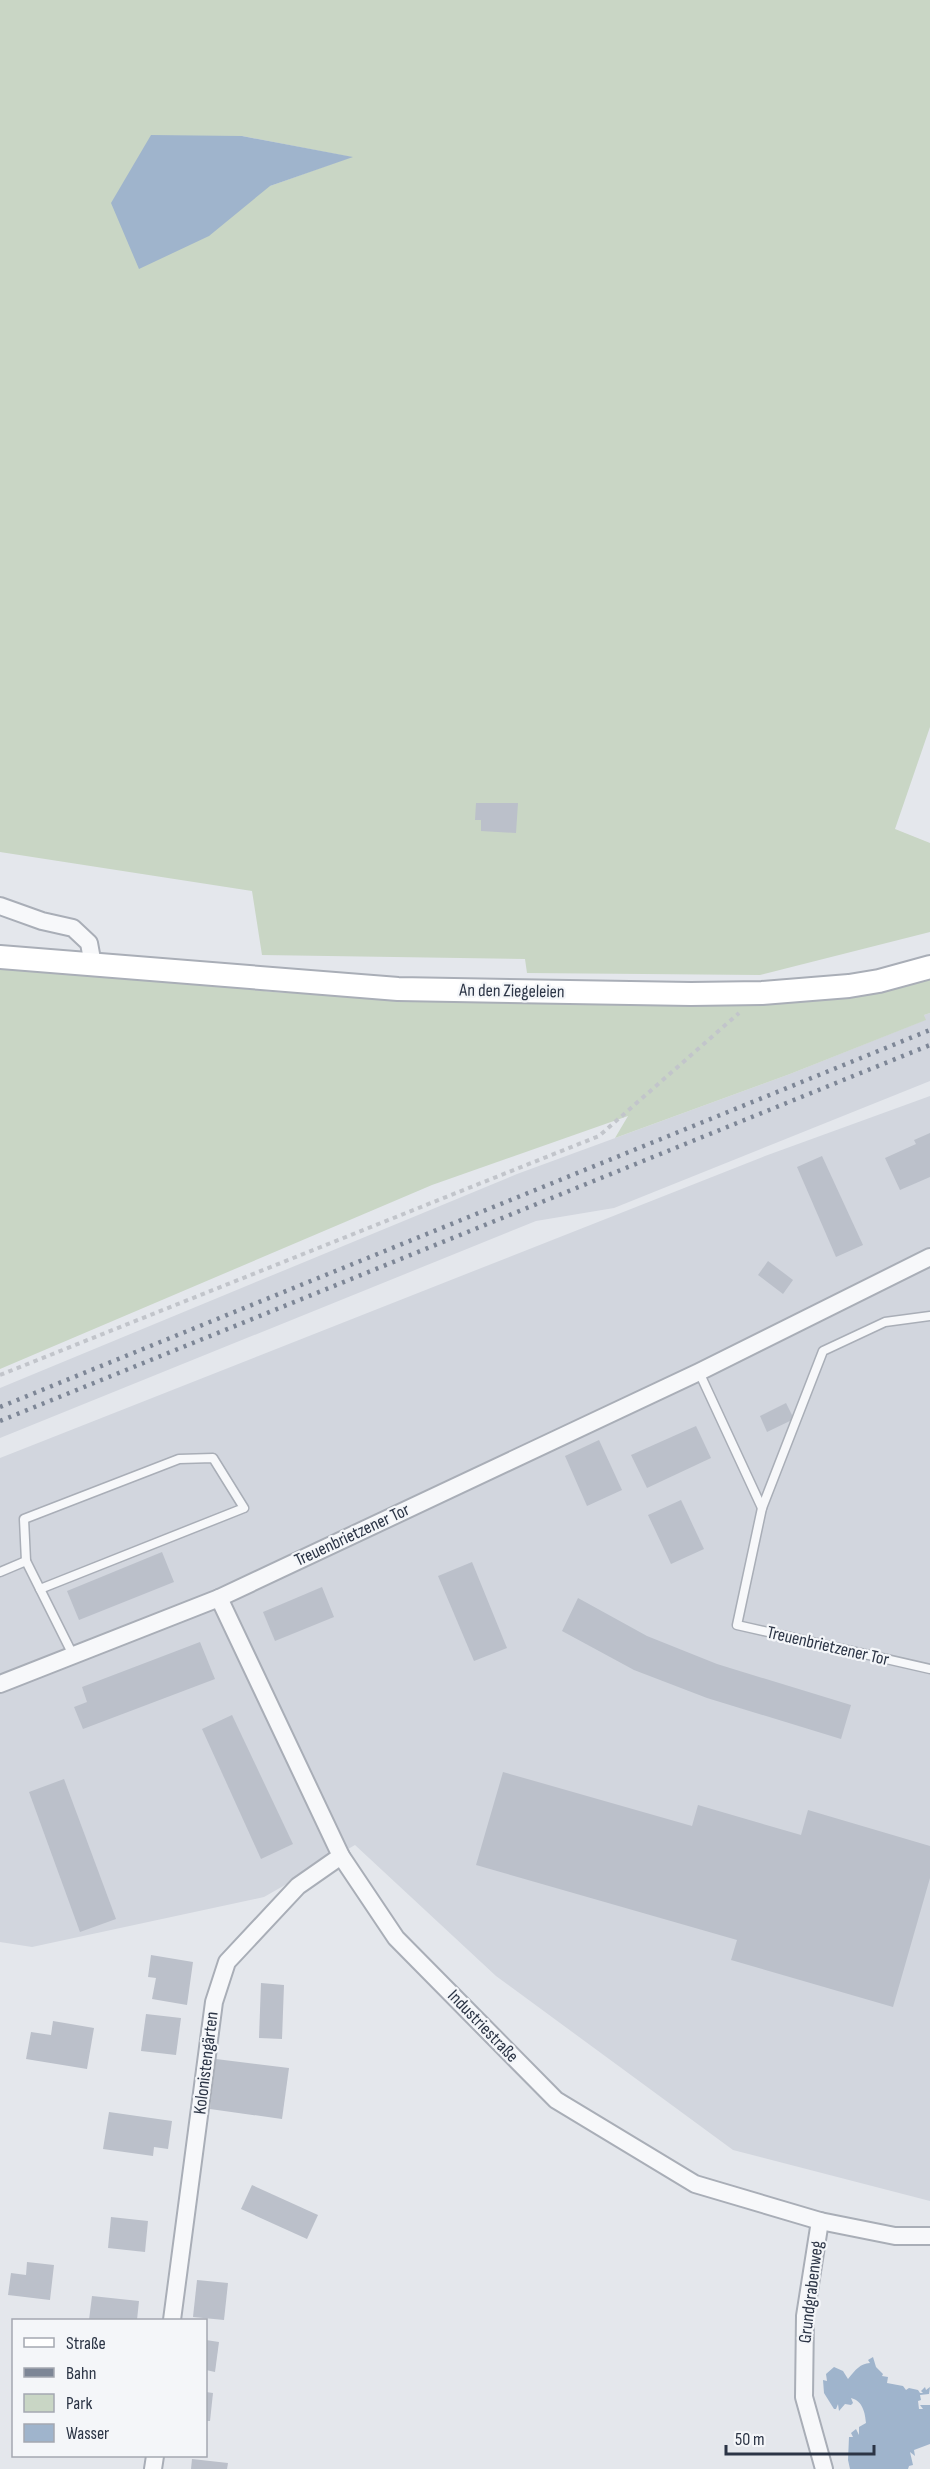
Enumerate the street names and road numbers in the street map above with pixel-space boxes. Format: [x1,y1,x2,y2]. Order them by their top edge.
street label: An den Ziegeleien [458,980,565,1002]
street label: Treuenbrietzener Tor [291,1499,413,1571]
street label: Treuenbrietzener Tor [765,1622,891,1670]
street label: Industriestraße [443,1985,523,2067]
street label: Kolonistengärten [189,2010,223,2116]
street label: Grundgrabenweg [794,2240,828,2344]

